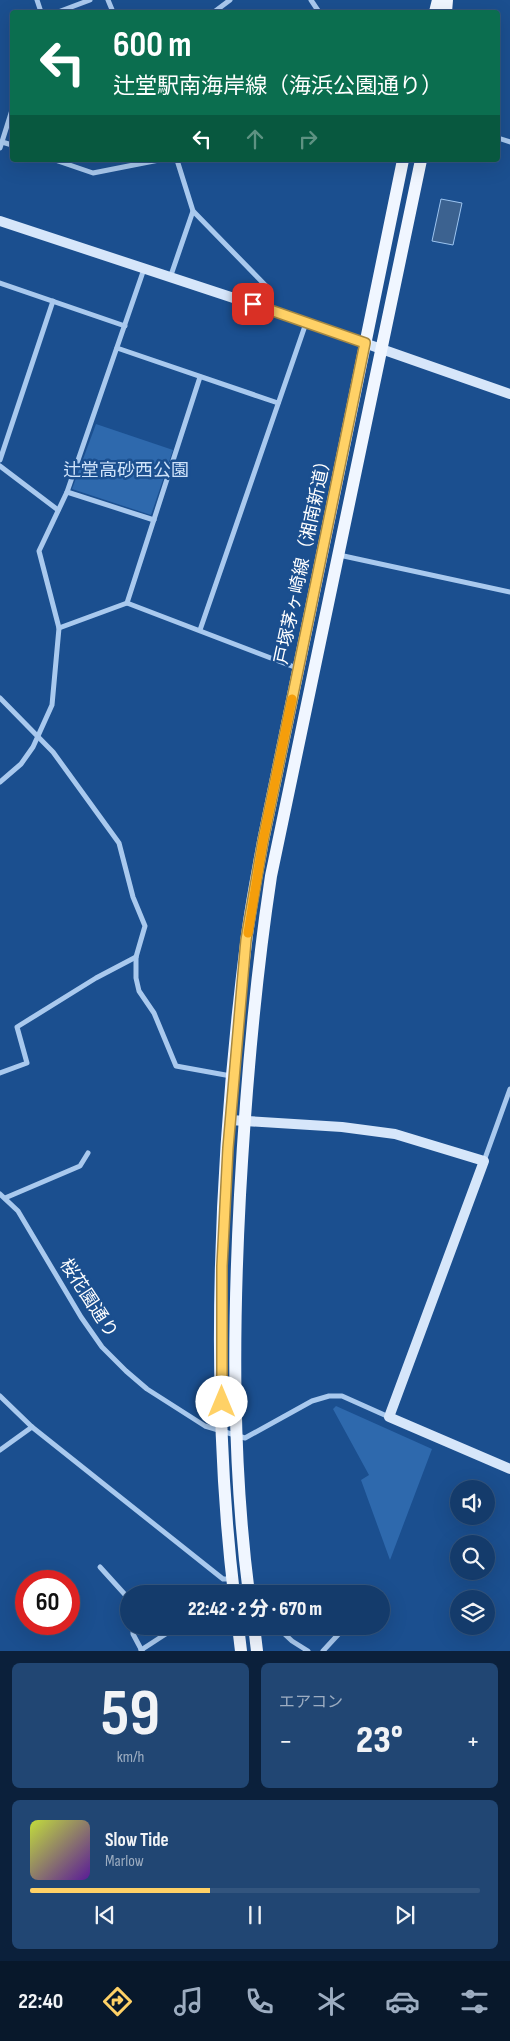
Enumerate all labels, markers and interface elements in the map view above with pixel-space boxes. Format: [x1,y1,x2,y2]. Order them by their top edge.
text: 600 m [113,24,191,67]
icon: left [30,30,95,95]
text: 辻堂駅南海岸線（海浜公園通り） [113,73,443,100]
icon: left [188,125,216,153]
icon: ahead [241,125,269,153]
icon: right [294,125,322,153]
pin [232,283,274,325]
icon: arrive [239,290,267,318]
street label: 戸塚茅ヶ崎線（湘南新道） [271,450,336,666]
park label: 辻堂高砂西公園 [63,460,189,481]
street label: 桜花園通り [55,1255,122,1342]
position arrow [195,1375,247,1427]
map controls [450,1480,495,1635]
button: sound [450,1480,495,1525]
button: search [450,1535,495,1580]
speed limit sign: 60 [15,1570,80,1635]
button: layers [450,1590,495,1635]
text: 22:42 · 2 分 · 670 m [188,1598,322,1621]
text: 59 [101,1676,160,1754]
text: エアコン [279,1693,343,1712]
text: 23° [356,1718,403,1763]
text: − [279,1725,293,1758]
text: + [466,1725,480,1758]
text: km/h [117,1748,144,1767]
text: Slow Tide [105,1829,169,1852]
text: Marlow [105,1852,144,1871]
icon: previous [91,1901,119,1929]
icon: pause [241,1901,269,1929]
icon: next [391,1901,419,1929]
icon: directions [100,1984,135,2019]
icon: music [171,1984,206,2019]
icon: phone [242,1984,277,2019]
icon: climate [314,1984,349,2019]
icon: car [385,1984,420,2019]
icon: filters [457,1984,492,2019]
text: 22:40 [18,1988,63,2015]

